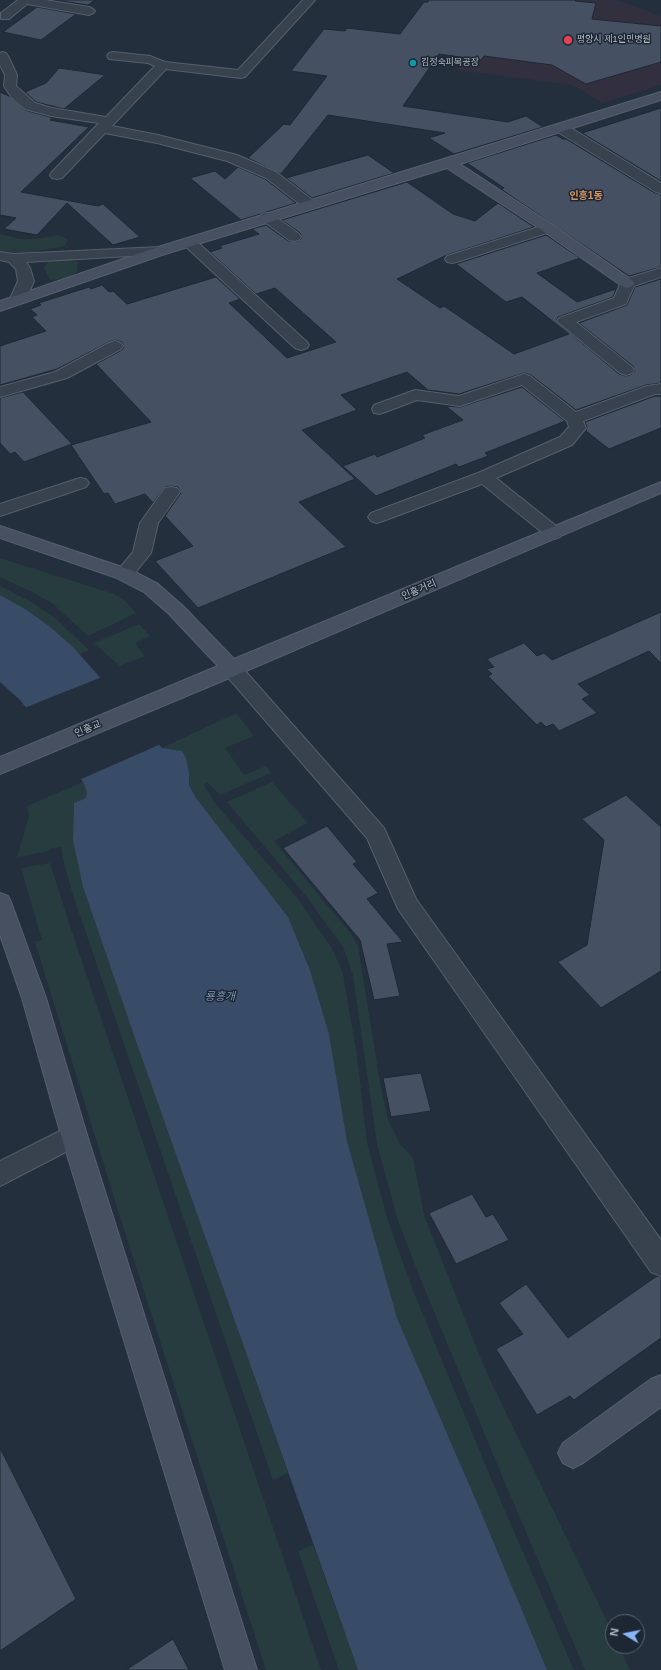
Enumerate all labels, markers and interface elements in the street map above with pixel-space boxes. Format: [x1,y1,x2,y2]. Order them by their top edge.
marker: 평양시 제1인민병원 [562,34,574,46]
place label: 평양시 제1인민병원 [577,35,651,45]
marker: 김정숙피복공장 [408,58,418,68]
place label: 김정숙피복공장 [421,58,479,68]
district label: 인흥1동 [569,190,603,202]
street label: 인흥거리 [400,577,438,603]
street label: 인흥교 [73,718,103,740]
water label: 룡흥개 [205,990,235,1004]
north arrow [605,1614,645,1654]
text: N [608,1627,621,1637]

